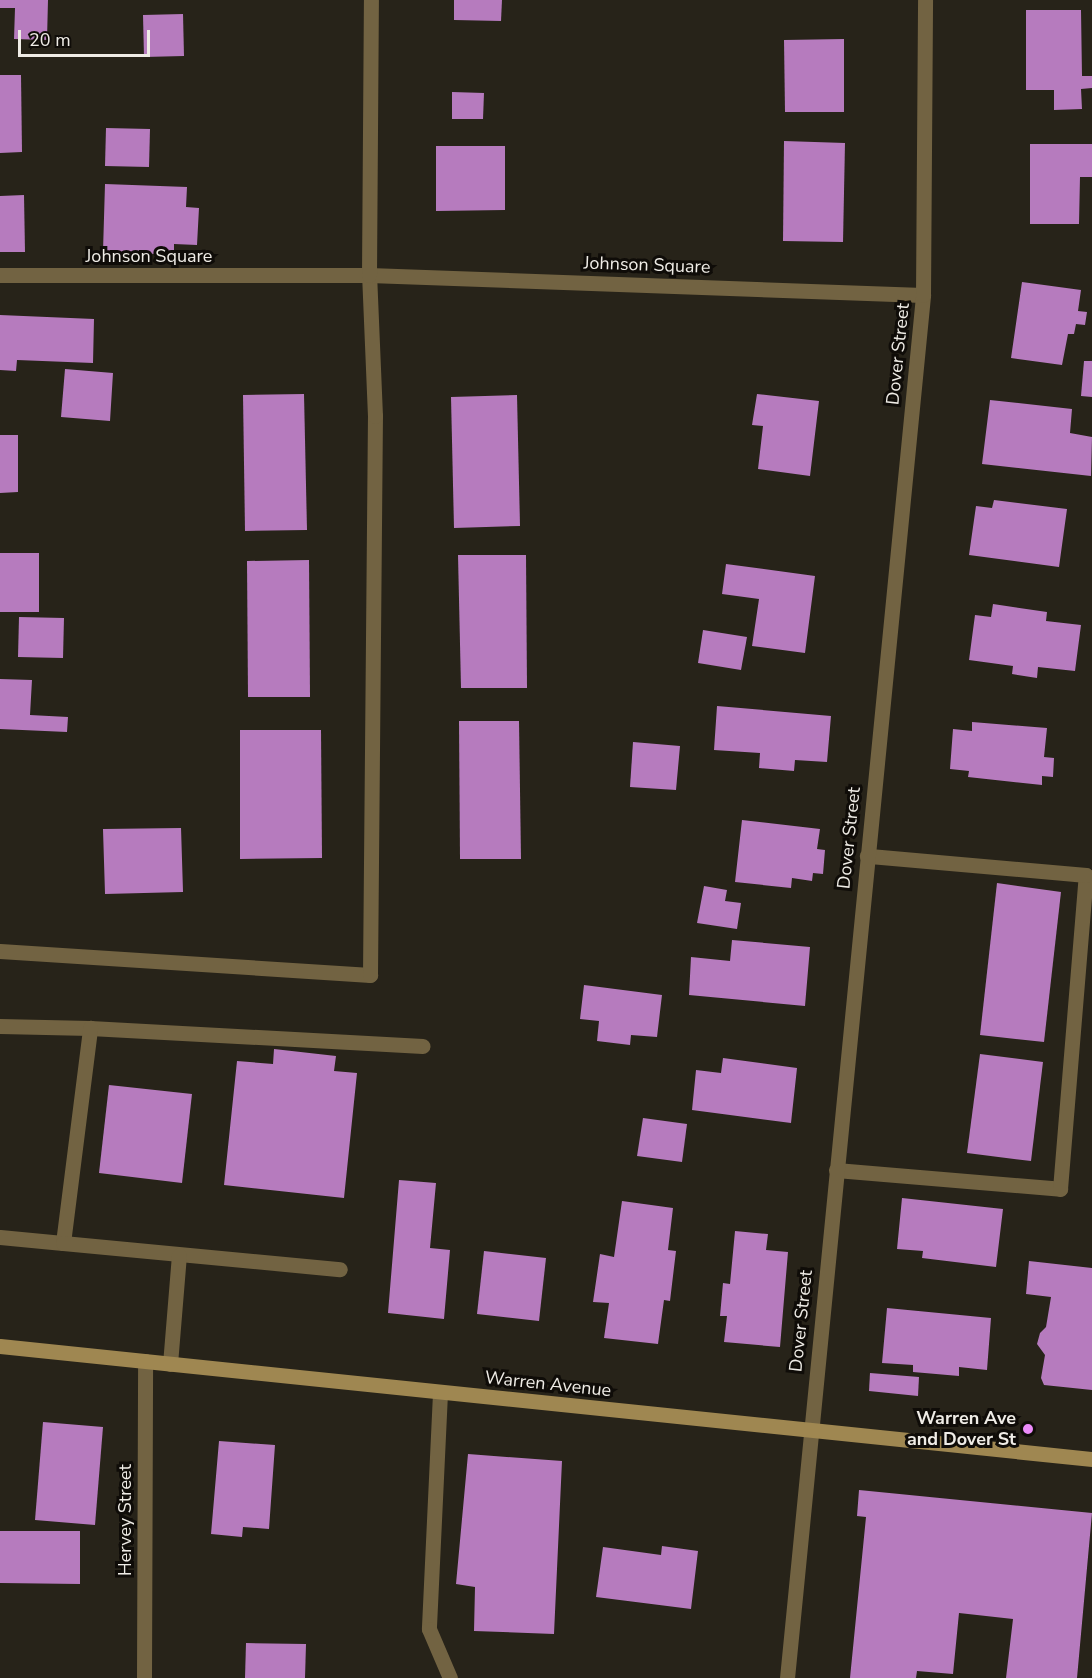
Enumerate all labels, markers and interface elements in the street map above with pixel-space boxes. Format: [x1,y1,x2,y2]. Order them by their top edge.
scale bar [21,18,153,56]
text: 20 m [29,28,71,52]
street label: Johnson Square [86,245,212,267]
street label: Johnson Square [583,252,711,278]
street label: Dover Street [882,302,914,406]
street label: Dover Street [833,786,865,890]
street label: Dover Street [785,1269,817,1373]
street label: Warren Avenue [484,1367,612,1401]
place label: Warren Ave and Dover St [907,1408,1016,1450]
marker: Warren Ave and Dover St [1021,1422,1035,1436]
street label: Hervey Street [114,1464,136,1576]

